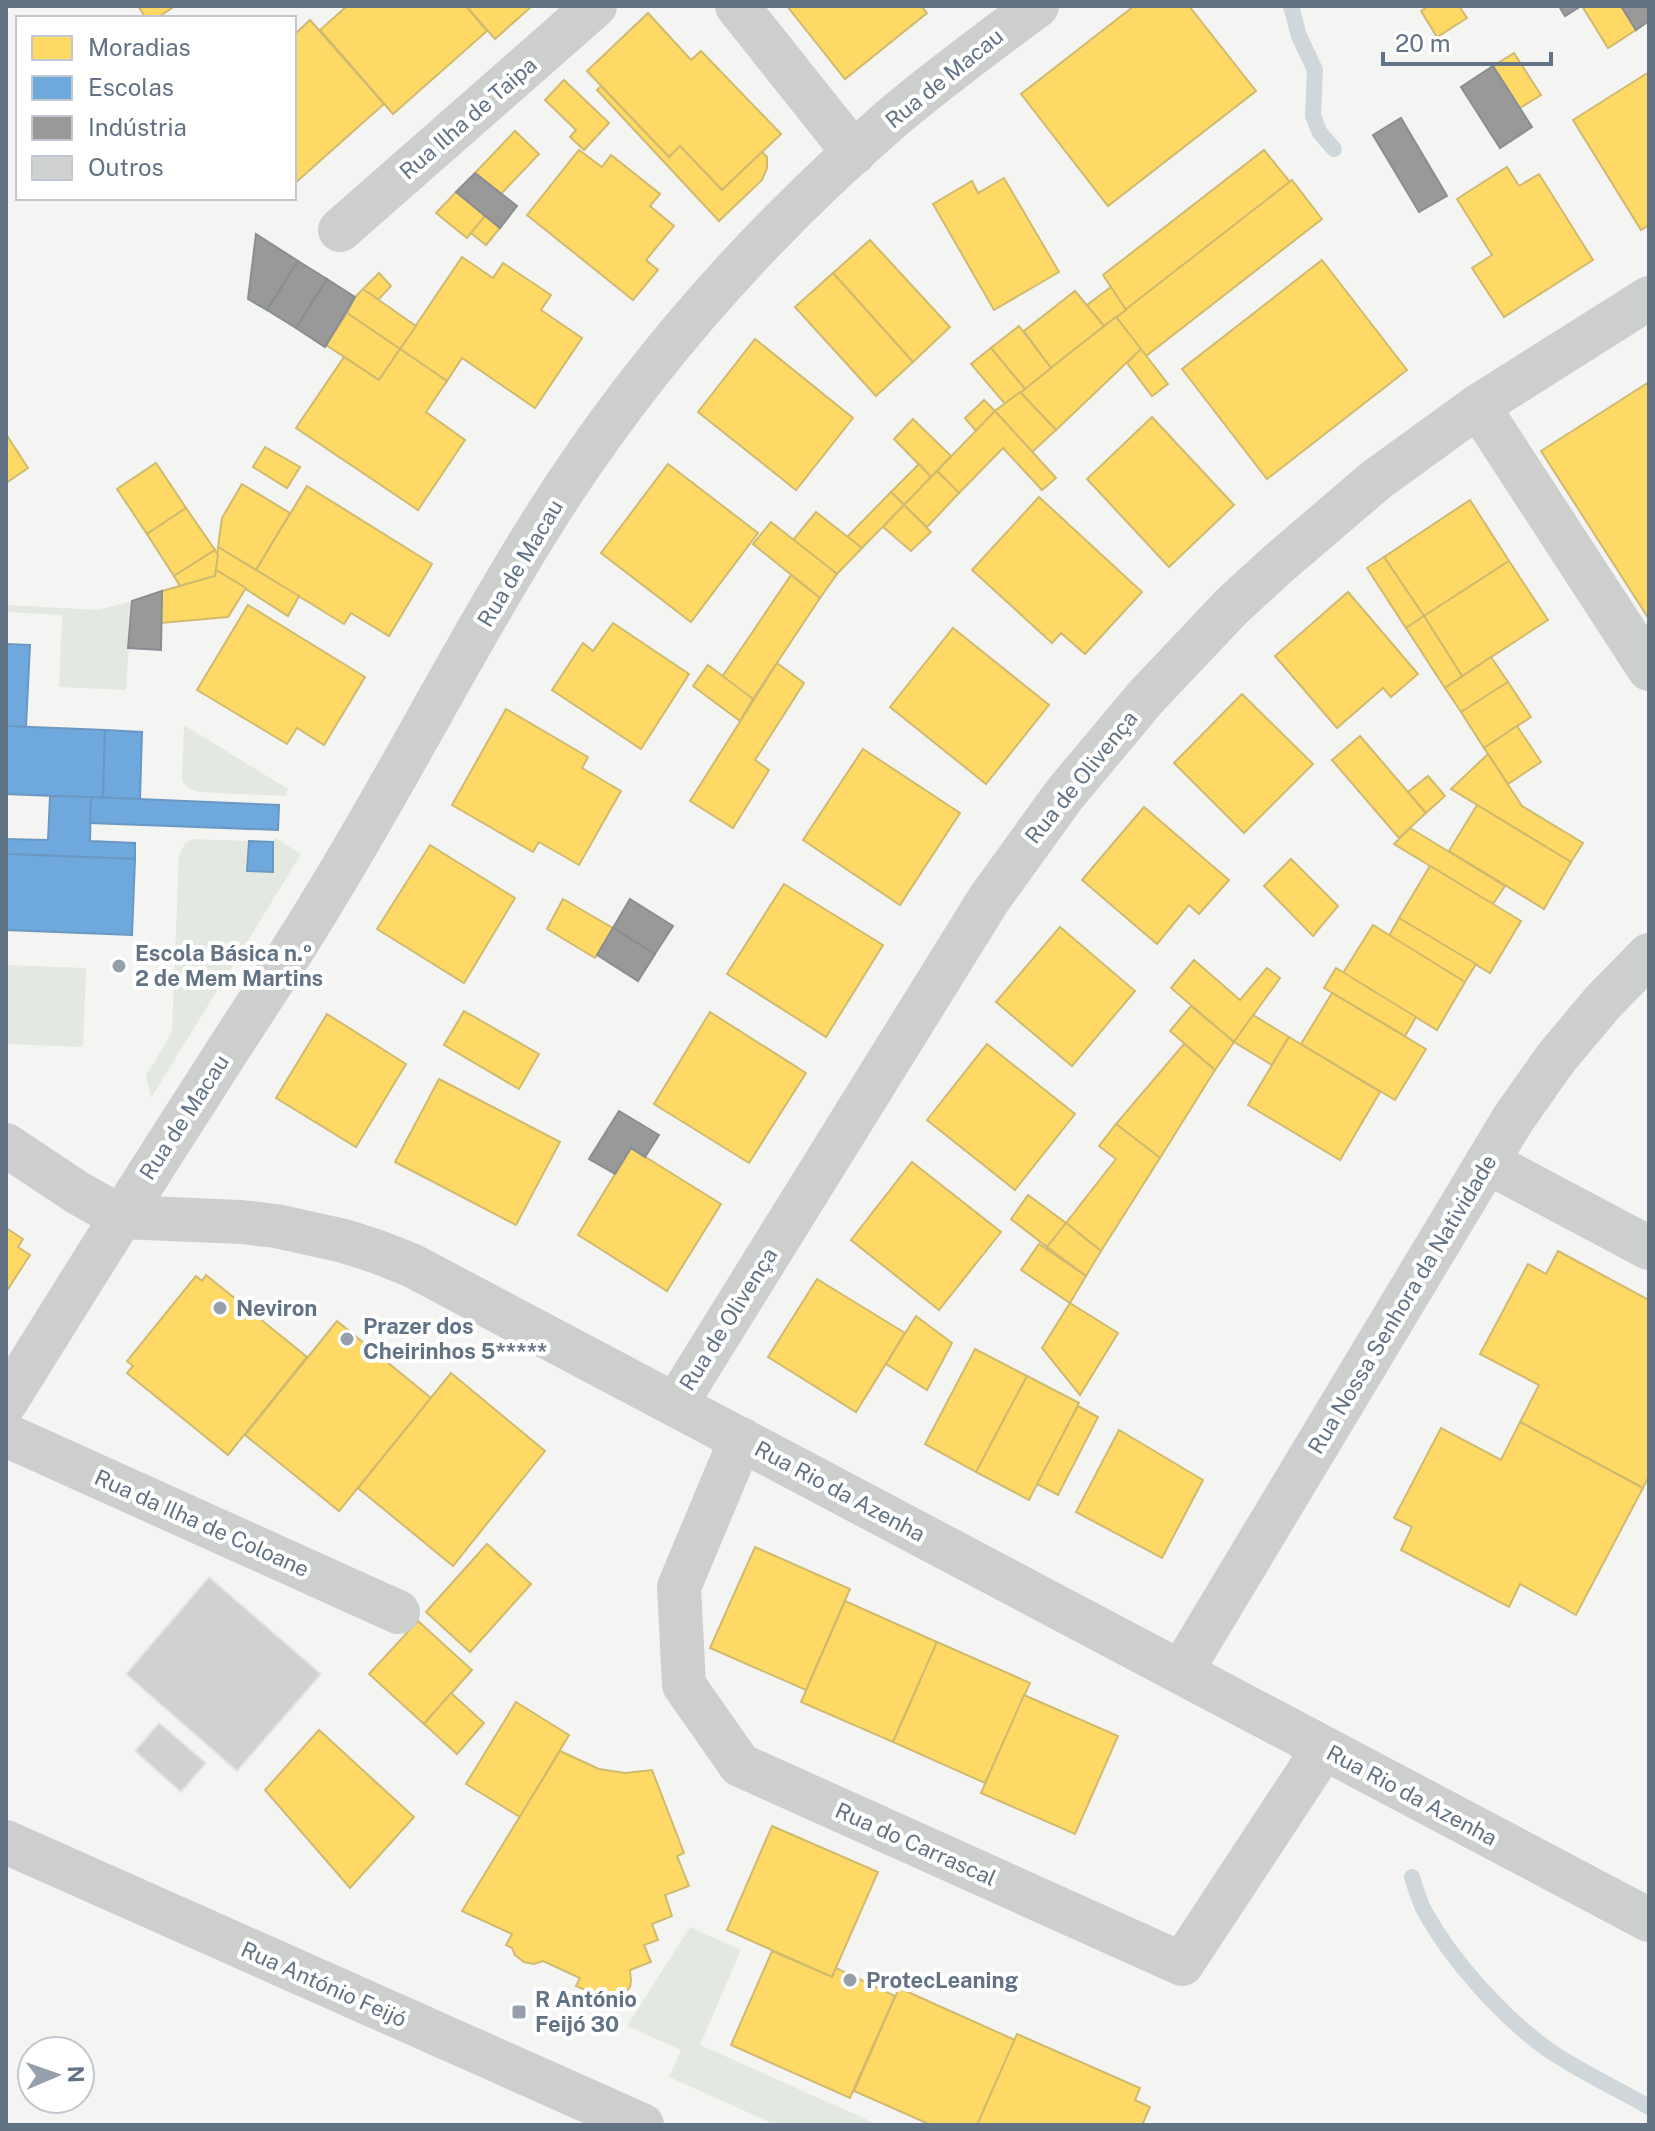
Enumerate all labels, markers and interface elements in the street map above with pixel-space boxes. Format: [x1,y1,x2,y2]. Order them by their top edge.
legend [16,16,296,200]
scale bar [1383,16,1551,66]
street label: Rua de Macau [880,23,1008,133]
text: 20 m [1395,29,1451,57]
text: Moradias [88,33,191,61]
street label: Rua Ilha de Taipa [394,51,542,185]
text: Escolas [88,73,174,101]
text: Indústria [88,113,187,141]
text: Outros [88,153,164,181]
street label: Rua de Macau [472,495,568,631]
street label: Rua de Olivença [1019,705,1143,849]
place label: Escola Básica n.º 2 de Mem Martins [135,940,323,991]
marker: Escola Básica n.º 2 de Mem Martins [110,957,128,975]
street label: Rua de Macau [134,1050,234,1184]
street label: Rua Nossa Senhora da Natividade [1302,1150,1502,1458]
street label: Rua de Olivença [674,1243,782,1395]
place label: Neviron [236,1295,317,1321]
marker: Neviron [211,1299,229,1317]
place label: Prazer dos Cheirinhos 5***** [363,1313,547,1364]
marker: Prazer dos Cheirinhos 5***** [338,1330,356,1348]
street label: Rua Rio da Azenha [750,1435,930,1547]
street label: Rua da Ilha de Coloane [91,1464,313,1582]
street label: Rua Rio da Azenha [1322,1739,1502,1851]
street label: Rua do Carrascal [832,1797,1000,1891]
street label: Rua António Feijó [237,1936,411,2032]
place label: ProtecLeaning [866,1967,1019,1993]
marker: ProtecLeaning [841,1971,859,1989]
place label: R António Feijó 30 [535,1986,637,2037]
marker: R António Feijó 30 [510,2003,528,2021]
north arrow [16,2035,96,2115]
text: N [63,2065,89,2083]

